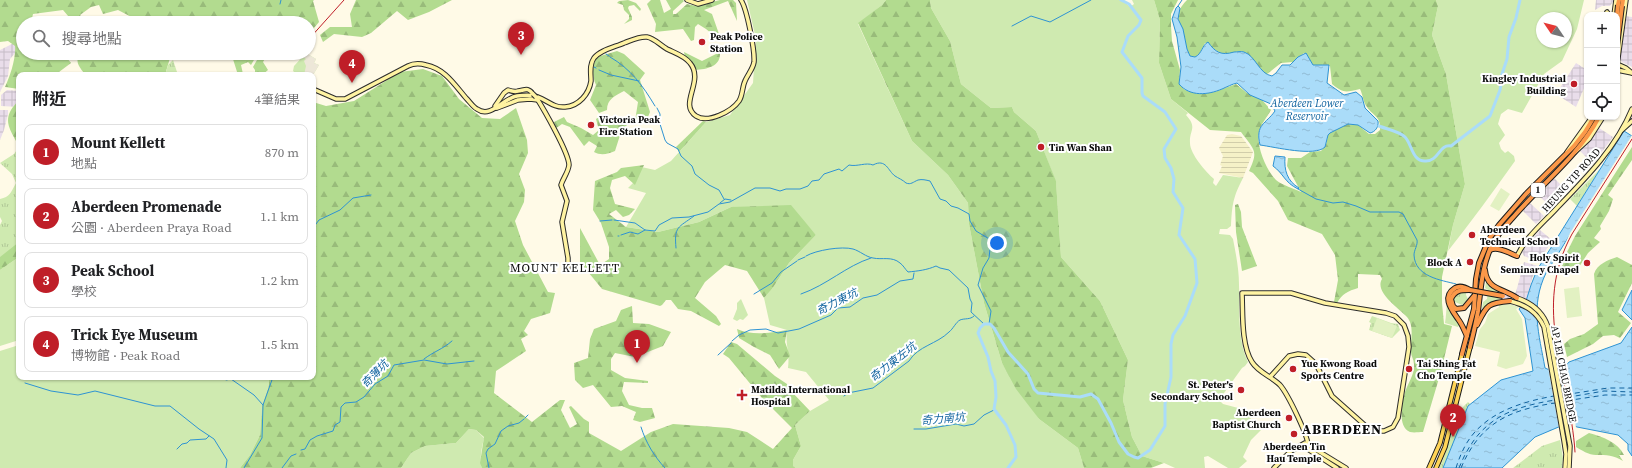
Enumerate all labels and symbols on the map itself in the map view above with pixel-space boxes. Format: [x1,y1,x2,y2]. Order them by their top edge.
north arrow [1536,12,1572,48]
pin: 3 [508,22,534,55]
place label: Peak Police Station [710,30,763,55]
marker: Peak Police Station [697,37,707,47]
pin: 4 [339,50,365,83]
place label: Kingley Industrial Building [1482,72,1567,97]
marker: Kingley Industrial Building [1569,79,1579,89]
water label: Aberdeen Lower Reservoir [1270,96,1344,124]
place label: Victoria Peak Fire Station [599,113,660,138]
marker: Victoria Peak Fire Station [586,120,596,130]
place label: Tin Wan Shan [1049,141,1112,154]
marker: Tin Wan Shan [1036,142,1046,152]
street label: HEUNG YIP ROAD [1539,145,1603,215]
road number: 1 [1531,183,1545,197]
place label: Aberdeen Technical School [1480,223,1558,248]
marker: Aberdeen Technical School [1467,230,1477,240]
your location [987,233,1007,253]
place label: Holy Spirit Seminary Chapel [1501,251,1579,276]
place label: Block A [1427,256,1462,269]
marker: Block A [1465,257,1475,267]
marker: Holy Spirit Seminary Chapel [1582,258,1592,268]
district label: MOUNT KELLETT [510,260,620,276]
water label: 奇力東坑 [814,284,862,319]
street label: AP LEI CHAU BRIDGE [1548,324,1580,424]
pin: 1 [624,330,650,363]
water label: 奇力東左坑 [867,338,921,385]
water label: 奇薄坑 [358,355,393,391]
place label: Yue Kwong Road Sports Centre [1301,357,1377,382]
place label: Tai Shing Fat Cho Temple [1417,357,1476,382]
marker: Yue Kwong Road Sports Centre [1288,364,1298,374]
marker: Tai Shing Fat Cho Temple [1404,364,1414,374]
place label: St. Peter's Secondary School [1151,378,1233,403]
place label: Matilda International Hospital [751,383,850,408]
marker: St. Peter's Secondary School [1236,385,1246,395]
marker: Matilda International Hospital [736,389,748,401]
pin: 2 [1440,404,1466,437]
place label: Aberdeen Baptist Church [1212,406,1281,431]
water label: 奇力南坑 [920,409,968,428]
marker: Aberdeen Baptist Church [1284,413,1294,423]
district label: ABERDEEN [1302,419,1382,439]
marker: Aberdeen Tin Hau Temple [1289,429,1299,439]
place label: Aberdeen Tin Hau Temple [1263,440,1325,465]

